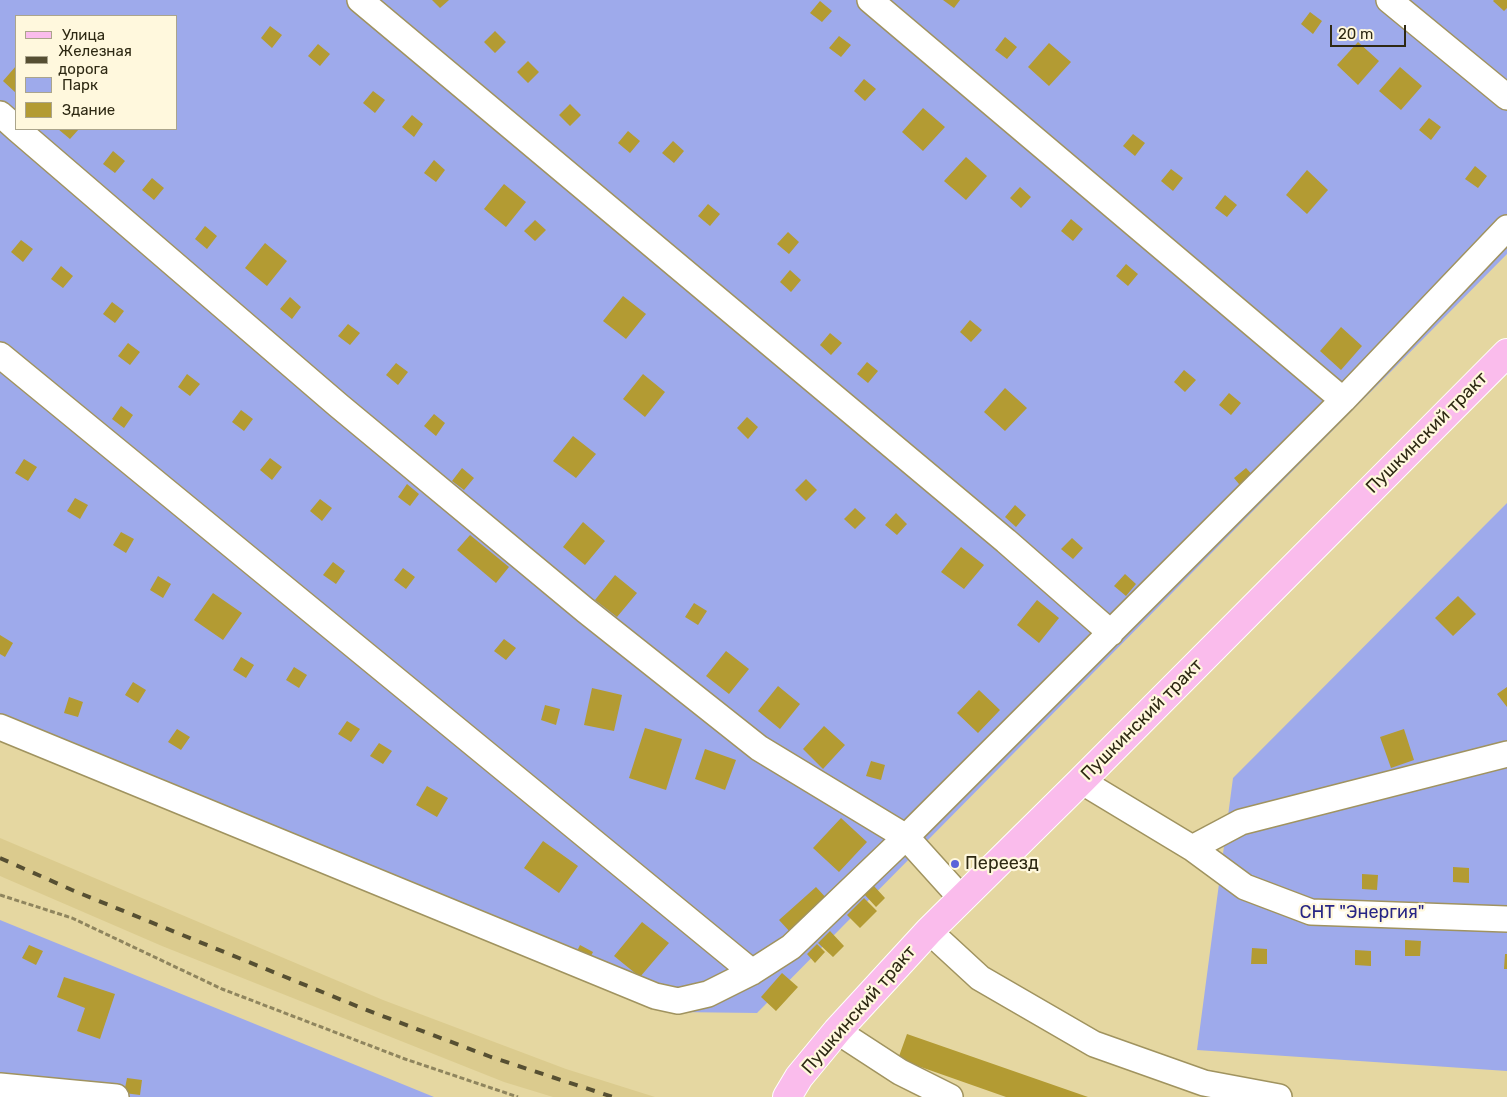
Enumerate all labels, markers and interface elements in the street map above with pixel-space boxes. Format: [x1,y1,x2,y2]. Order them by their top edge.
legend [15,15,178,130]
scale bar [1332,15,1408,47]
text: 20 m [1338,25,1373,43]
text: Улица [62,26,105,44]
text: Железная дорога [58,42,132,78]
text: Парк [62,76,98,94]
text: Здание [62,101,115,119]
street label: Пушкинский тракт [1362,368,1492,498]
street label: Пушкинский тракт [1077,655,1207,785]
place label: Переезд [965,853,1039,875]
marker: Переезд [949,858,961,870]
park label: СНТ "Энергия" [1300,902,1424,924]
street label: Пушкинский тракт [797,941,921,1079]

